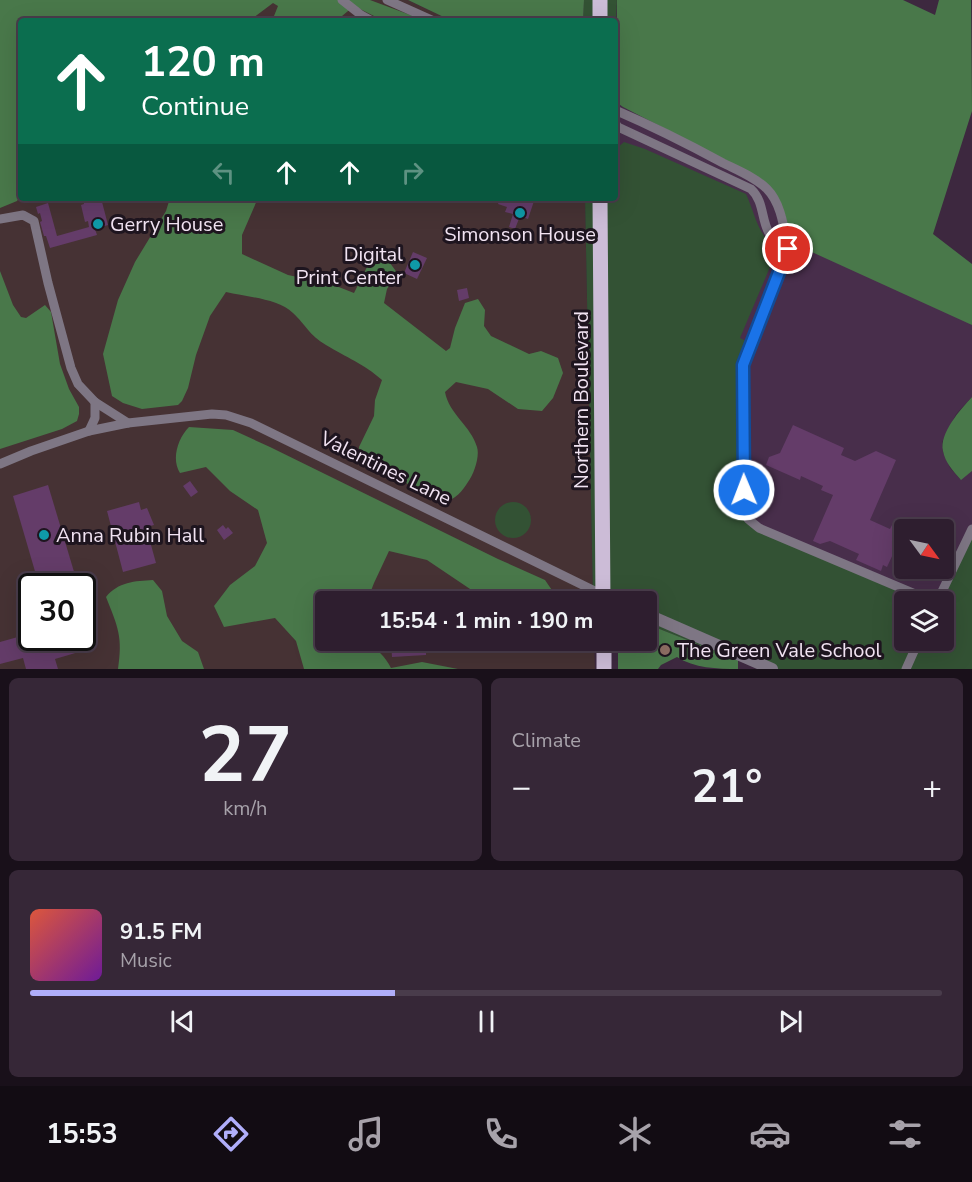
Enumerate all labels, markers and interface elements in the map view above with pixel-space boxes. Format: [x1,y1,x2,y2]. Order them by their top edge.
text: 120 m [141,34,265,91]
icon: ahead [42,42,120,120]
text: Continue [141,88,249,125]
icon: left [207,156,240,189]
icon: ahead [270,156,303,189]
icon: ahead [333,156,366,189]
icon: right [396,156,429,189]
marker: Simonson House [513,206,527,220]
place label: Gerry House [110,211,223,238]
marker: Gerry House [91,217,105,231]
place label: Simonson House [444,221,596,248]
pin [762,223,813,274]
icon: arrive [771,232,804,265]
place label: Digital Print Center [296,241,403,291]
marker: Digital Print Center [408,258,422,272]
street label: Northern Boulevard [568,311,595,489]
street label: Valentines Lane [315,425,456,512]
position arrow [712,458,776,522]
north arrow [894,519,954,579]
map controls [894,519,954,651]
place label: Anna Rubin Hall [56,522,204,549]
marker: Anna Rubin Hall [37,528,51,542]
speed limit sign: 30 [18,573,96,651]
button: layers [894,591,954,651]
text: 15:54 · 1 min · 190 m [379,606,593,636]
place label: The Green Vale School [677,637,882,664]
marker: The Green Vale School [658,643,672,657]
text: 27 [198,702,292,809]
text: Climate [512,727,581,754]
text: 21° [691,757,762,818]
text: − [512,765,531,810]
text: + [922,765,942,810]
text: km/h [223,795,267,822]
text: 91.5 FM [120,917,202,947]
text: Music [120,947,172,974]
icon: previous [166,1005,199,1038]
icon: pause [470,1005,503,1038]
icon: next [774,1005,807,1038]
icon: directions [210,1113,252,1155]
icon: music [345,1113,387,1155]
icon: phone [480,1113,522,1155]
icon: climate [614,1113,656,1155]
icon: car [749,1113,791,1155]
icon: filters [884,1113,926,1155]
text: 15:53 [46,1116,118,1153]

